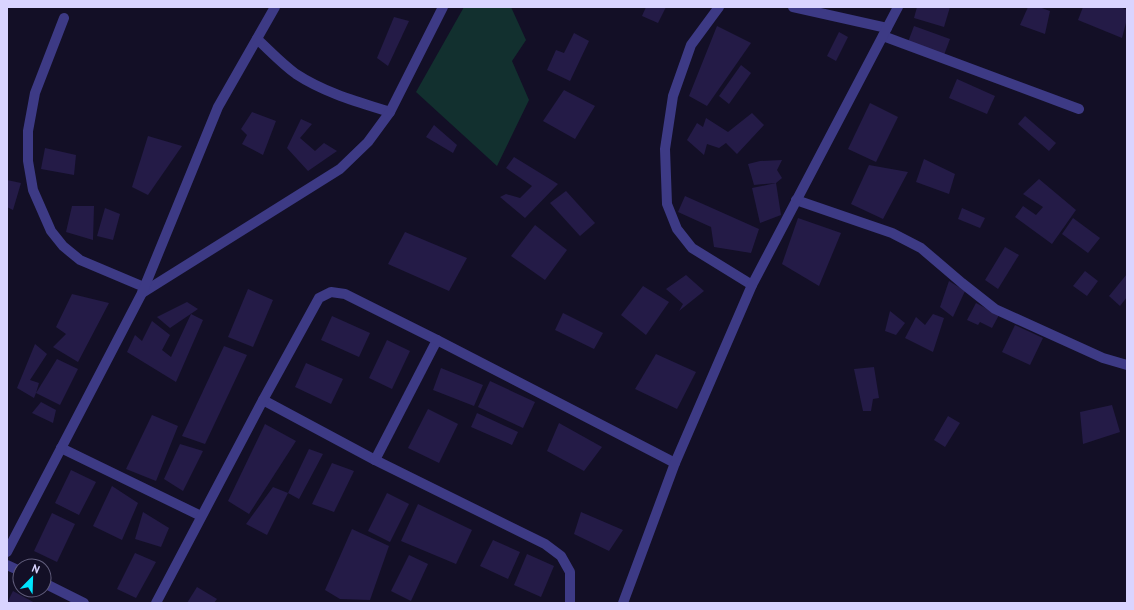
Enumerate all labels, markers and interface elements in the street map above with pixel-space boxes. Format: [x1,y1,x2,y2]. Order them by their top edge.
north arrow [12,558,52,598]
text: N [30,561,42,577]

